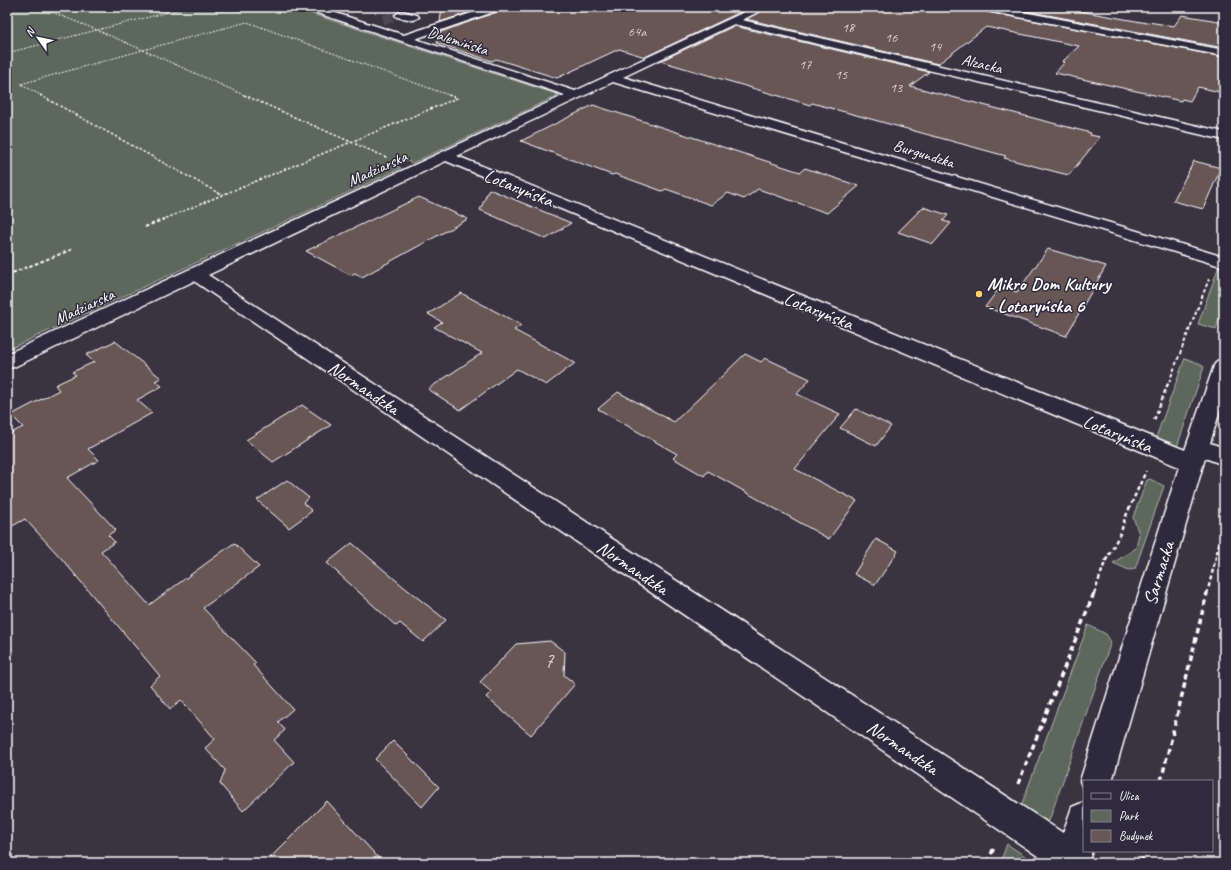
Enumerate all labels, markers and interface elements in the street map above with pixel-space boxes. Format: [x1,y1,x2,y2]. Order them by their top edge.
north arrow [18,18,58,58]
house number: 18 [842,19,856,36]
street label: Dalemińska [425,22,491,60]
house number: 64a [628,23,647,40]
text: N [22,24,39,39]
house number: 16 [885,29,898,46]
house number: 14 [929,38,943,55]
street label: Alzacka [960,50,1006,79]
house number: 17 [799,56,812,73]
house number: 15 [835,66,848,83]
house number: 13 [890,79,904,96]
street label: Burgundzka [891,135,958,173]
street label: Madziarska [344,146,411,191]
street label: Lotaryńska [481,163,558,213]
place label: Mikro Dom Kultury - Lotaryńska 6 [987,272,1113,318]
street label: Madziarska [51,284,118,329]
street label: Lotaryńska [781,286,858,336]
marker: Mikro Dom Kultury - Lotaryńska 6 [974,289,984,299]
street label: Normandzka [323,355,406,422]
street label: Lotaryńska [1080,409,1157,459]
street label: Normandzka [592,535,675,602]
street label: Sarmacka [1138,536,1181,608]
house number: 7 [545,648,555,673]
street label: Normandzka [862,715,945,782]
legend [1083,780,1213,852]
text: Ulica [1119,788,1140,804]
text: Park [1119,808,1140,824]
text: Budynek [1119,828,1154,844]

